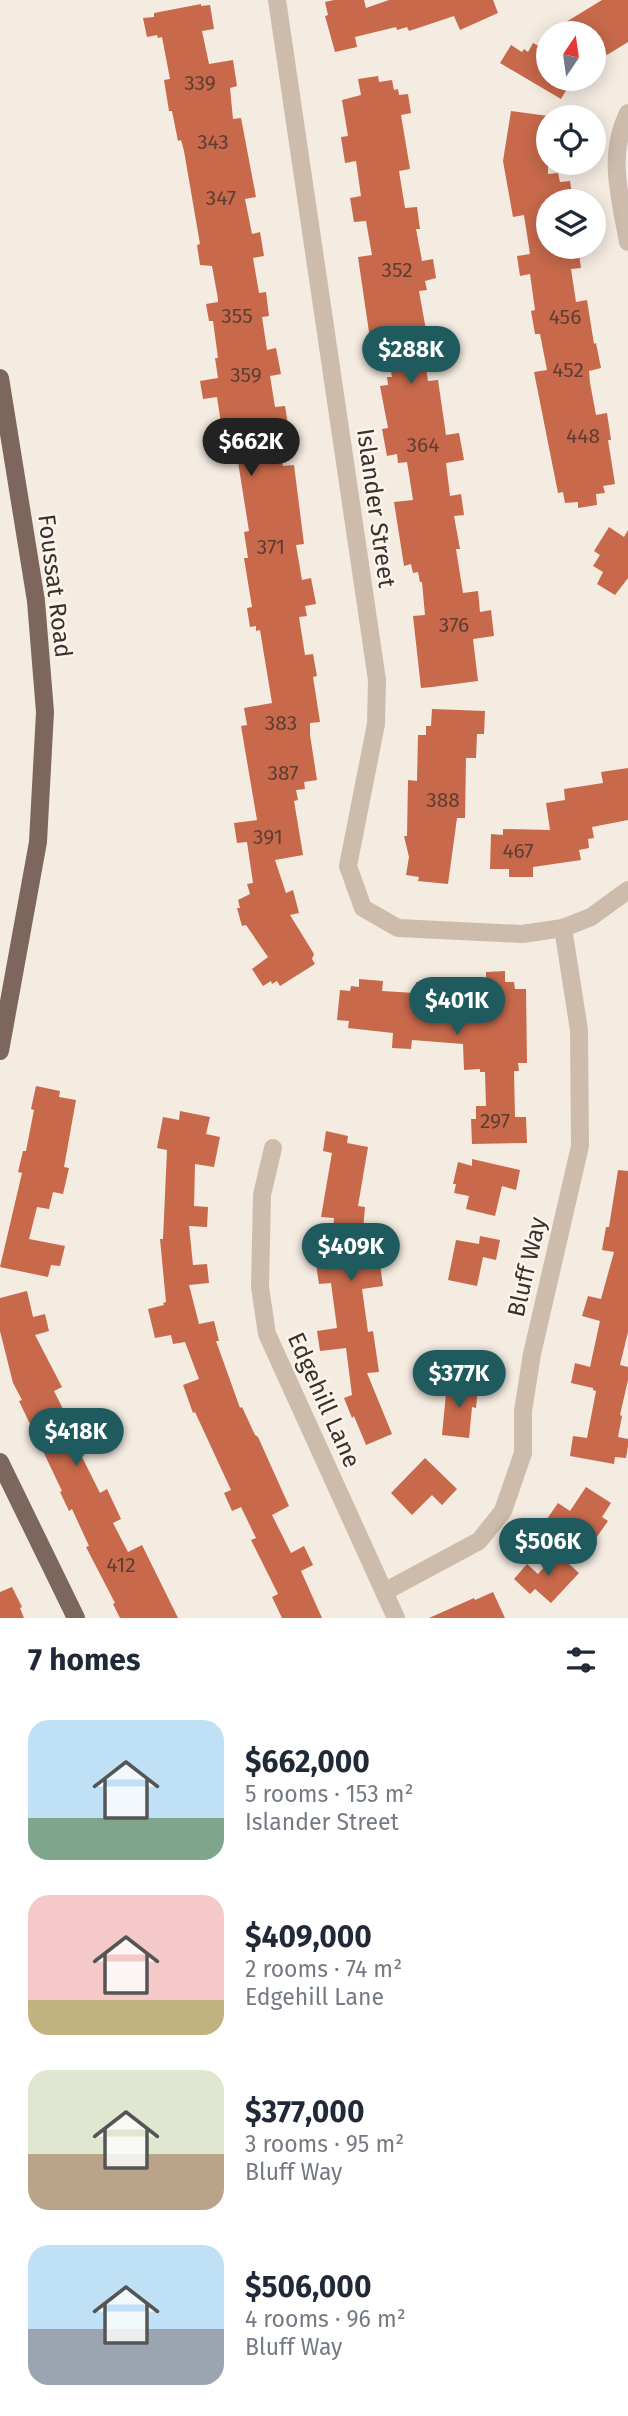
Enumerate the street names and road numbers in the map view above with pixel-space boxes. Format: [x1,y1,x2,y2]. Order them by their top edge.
street label: Islander Street [351,427,401,590]
street label: Foussat Road [32,513,78,659]
street label: Bluff Way [502,1214,552,1320]
street label: Edgehill Lane [282,1328,366,1472]

